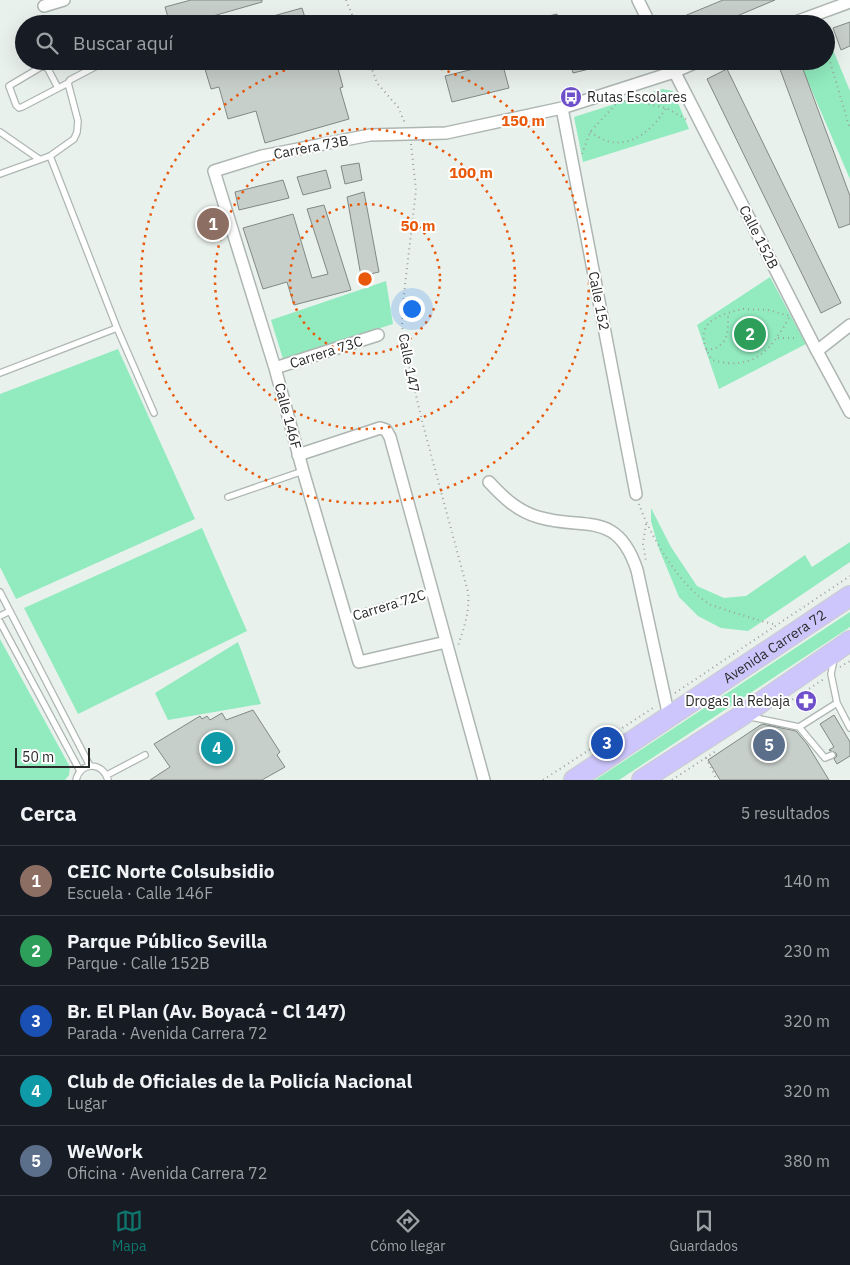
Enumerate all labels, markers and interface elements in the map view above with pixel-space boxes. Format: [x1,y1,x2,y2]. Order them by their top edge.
search box [15,15,835,70]
icon: search [33,29,61,57]
text: Buscar aquí [73,31,173,55]
bus stop icon: Rutas Escolares [559,85,583,109]
place label: Rutas Escolares [587,88,687,106]
text: 150 m [501,111,545,130]
street label: Carrera 73B [272,131,350,163]
text: 100 m [449,163,493,182]
street label: Calle 152B [735,202,783,272]
pin: 1 [197,205,229,243]
text: 50 m [401,216,435,235]
centre of rings [356,270,374,288]
street label: Calle 152 [584,270,614,332]
your location [399,296,425,322]
pin: 2 [734,315,766,353]
street label: Carrera 73C [287,332,365,372]
street label: Calle 147 [394,332,424,394]
street label: Calle 146F [271,381,306,451]
street label: Carrera 72C [350,585,428,625]
street label: Avenida Carrera 72 [719,605,830,687]
pharmacy icon: Drogas la Rebaja [794,689,818,713]
place label: Drogas la Rebaja [685,692,791,710]
pin: 3 [591,724,623,762]
pin: 5 [753,726,785,764]
pin: 4 [201,729,233,767]
scale bar [15,745,90,768]
text: 50 m [22,748,54,766]
text: Cerca [20,799,77,827]
text: 5 resultados [741,803,830,823]
text: CEIC Norte Colsubsidio [67,859,275,883]
text: 1 [31,871,41,891]
text: 140 m [783,871,830,891]
text: Escuela · Calle 146F [67,883,213,903]
text: Parque Público Sevilla [67,929,267,953]
text: 2 [31,941,41,961]
text: 230 m [783,941,830,961]
text: Parque · Calle 152B [67,953,210,973]
text: Br. El Plan (Av. Boyacá - Cl 147) [67,999,346,1023]
text: 3 [31,1011,41,1031]
text: 320 m [783,1011,830,1031]
text: Parada · Avenida Carrera 72 [67,1023,267,1043]
text: Club de Oficiales de la Policía Nacional [67,1069,412,1093]
text: 4 [31,1081,41,1101]
text: 320 m [783,1081,830,1101]
text: Lugar [67,1093,107,1113]
text: WeWork [67,1139,143,1163]
text: 5 [31,1151,41,1171]
text: 380 m [783,1151,830,1171]
text: Oficina · Avenida Carrera 72 [67,1163,267,1183]
tab: Mapa [112,1207,146,1255]
tab: Cómo llegar [370,1207,445,1255]
tab: Guardados [669,1207,738,1255]

